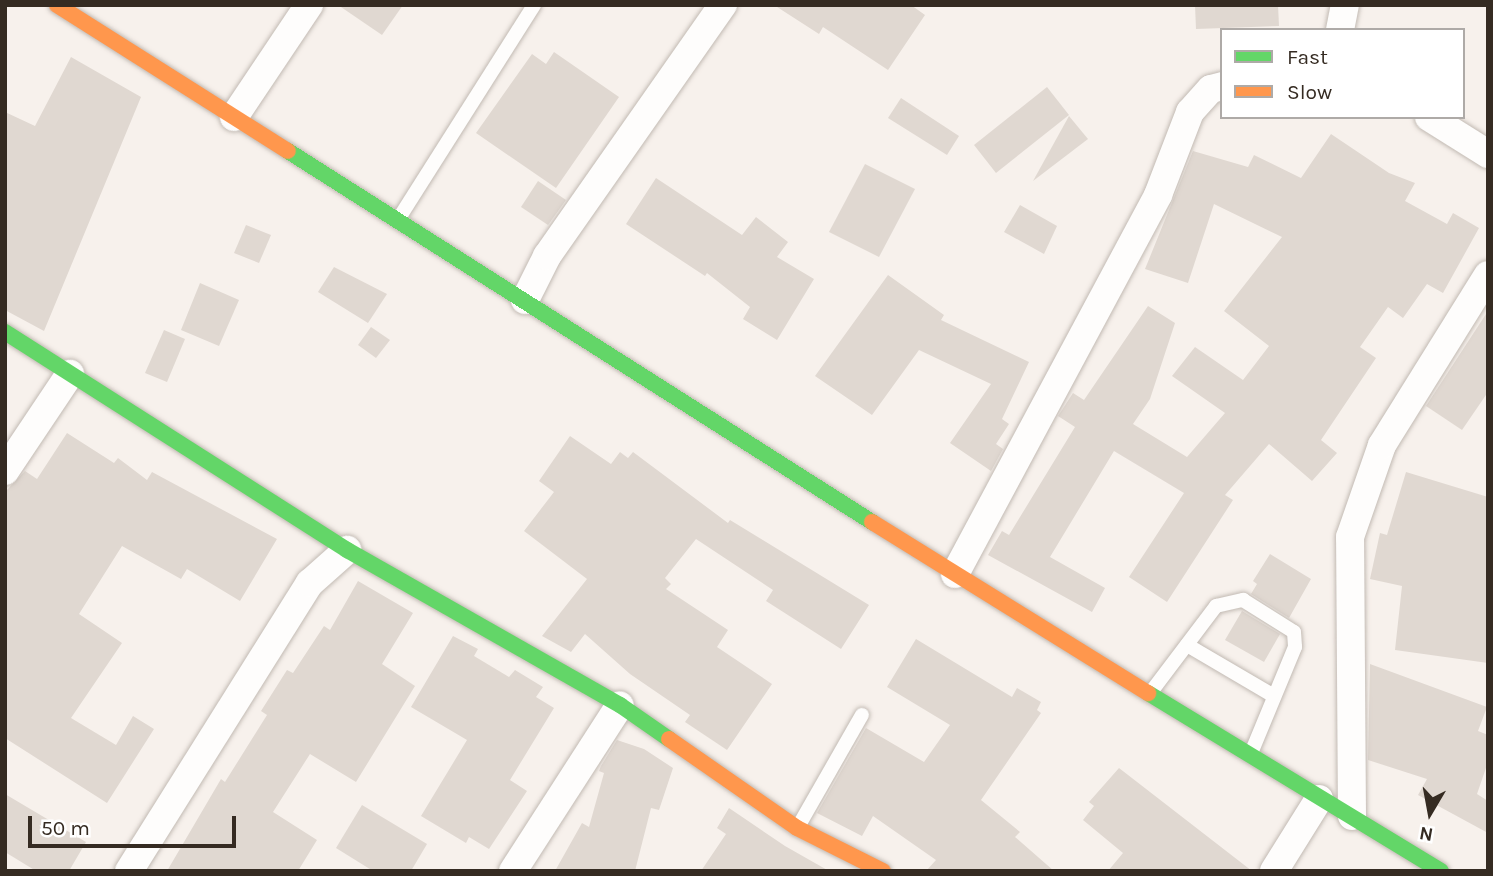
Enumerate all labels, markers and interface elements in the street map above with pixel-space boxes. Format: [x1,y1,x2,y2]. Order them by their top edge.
legend [1220,28,1465,119]
text: Fast [1287,45,1328,69]
text: Slow [1287,80,1332,104]
north arrow [1395,778,1465,848]
scale bar [32,802,240,846]
text: 50 m [41,816,90,840]
text: N [1418,822,1435,846]

